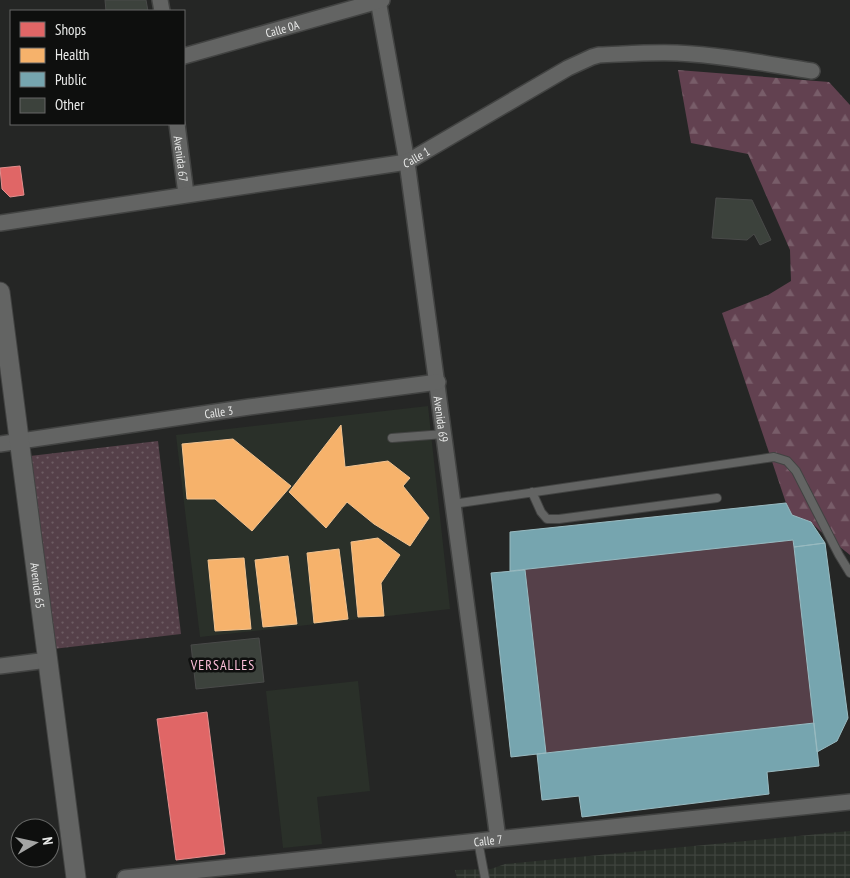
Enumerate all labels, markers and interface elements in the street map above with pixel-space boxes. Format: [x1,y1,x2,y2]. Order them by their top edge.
legend [10,10,185,125]
street label: Calle 0A [264,16,301,40]
text: Shops [55,20,86,39]
text: Health [55,45,89,64]
text: Public [55,70,87,89]
text: Other [55,95,85,114]
street label: Avenida 67 [171,135,192,183]
street label: Calle 1 [402,143,432,170]
street label: Avenida 69 [431,395,452,443]
street label: Calle 3 [203,402,234,421]
street label: Avenida 65 [28,562,48,609]
district label: VERSALLES [190,656,255,674]
north arrow [10,818,60,868]
street label: Calle 7 [473,831,503,849]
text: N [38,836,57,846]

